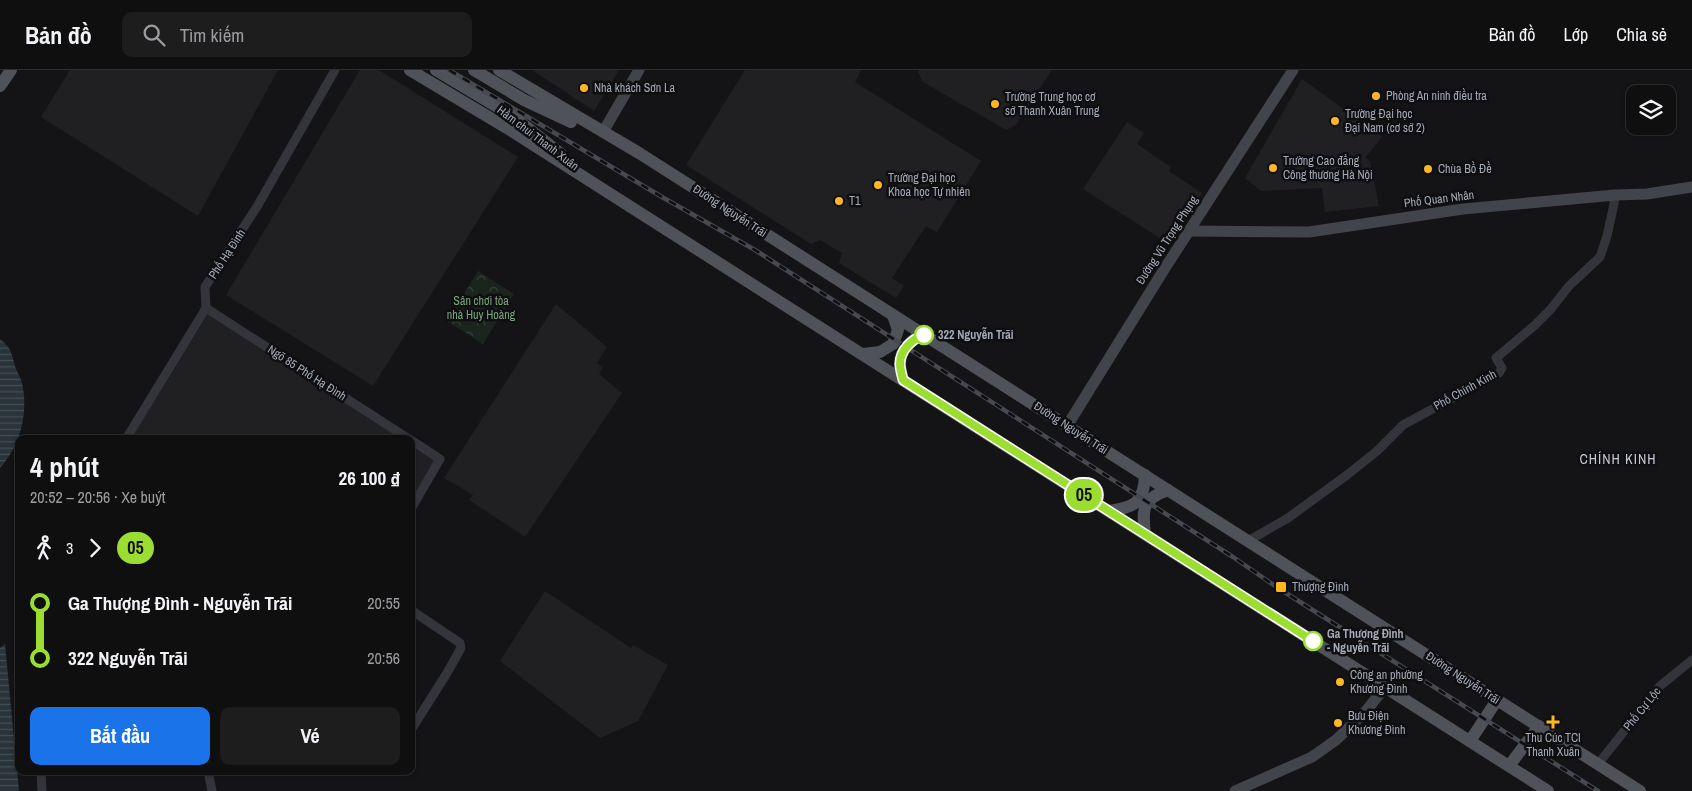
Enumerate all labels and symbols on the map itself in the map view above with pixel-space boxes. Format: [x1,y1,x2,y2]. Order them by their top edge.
place label: Nhà khách Sơn La [594,80,675,96]
marker: Nhà khách Sơn La [578,82,590,94]
place label: Phòng An ninh điều tra [1386,88,1487,104]
place label: Trường Trung học cơ sở Thanh Xuân Trung [1005,89,1100,119]
marker: Phòng An ninh điều tra [1370,90,1382,102]
marker: Trường Trung học cơ sở Thanh Xuân Trung [989,98,1001,110]
street label: Hầm chui Thanh Xuân [494,102,582,174]
place label: Trường Đại học Đại Nam (cơ sở 2) [1345,106,1425,136]
marker: Trường Đại học Đại Nam (cơ sở 2) [1329,115,1341,127]
place label: Trường Cao đẳng Công thương Hà Nội [1283,153,1373,183]
place label: Chùa Bồ Đề [1438,161,1492,177]
marker: Trường Cao đẳng Công thương Hà Nội [1267,162,1279,174]
marker: Chùa Bồ Đề [1422,163,1434,175]
place label: Trường Đại học Khoa học Tự nhiên [888,170,970,200]
marker: Trường Đại học Khoa học Tự nhiên [872,179,884,191]
street label: Đường Nguyễn Trãi [690,181,770,241]
street label: Phố Quan Nhân [1403,187,1475,211]
street label: Đường Vũ Trọng Phụng [1132,192,1202,287]
place label: T1 [849,193,861,209]
marker: T1 [833,195,845,207]
street label: Phố Hạ Đình [205,226,249,282]
park label: Sân chơi tòa nhà Huy Hoàng [447,293,516,323]
marker: 322 Nguyễn Trãi [914,325,934,345]
place label: 322 Nguyễn Trãi [938,327,1014,343]
street label: Ngõ 85 Phố Hạ Đình [265,342,349,404]
street label: Phố Chính Kinh [1431,366,1499,414]
street label: Đường Nguyễn Trãi [1031,398,1111,458]
district label: CHÍNH KINH [1580,450,1656,468]
line badge: 05 [1062,479,1106,511]
place label: Thượng Đình [1292,579,1349,595]
marker: Thượng Đình [1274,580,1288,594]
place label: Ga Thượng Đình - Nguyễn Trãi [1327,626,1404,656]
marker: Ga Thượng Đình - Nguyễn Trãi [1303,631,1323,651]
street label: Đường Nguyễn Trãi [1423,648,1503,708]
place label: Công an phường Khương Đình [1350,667,1423,697]
marker: Công an phường Khương Đình [1334,676,1346,688]
street label: Phố Cự Lộc [1620,684,1664,734]
place label: Bưu Điện Khương Đình [1348,708,1405,738]
marker: Thu Cúc TCI Thanh Xuân [1546,715,1560,729]
marker: Bưu Điện Khương Đình [1332,717,1344,729]
place label: Thu Cúc TCI Thanh Xuân [1525,730,1581,760]

